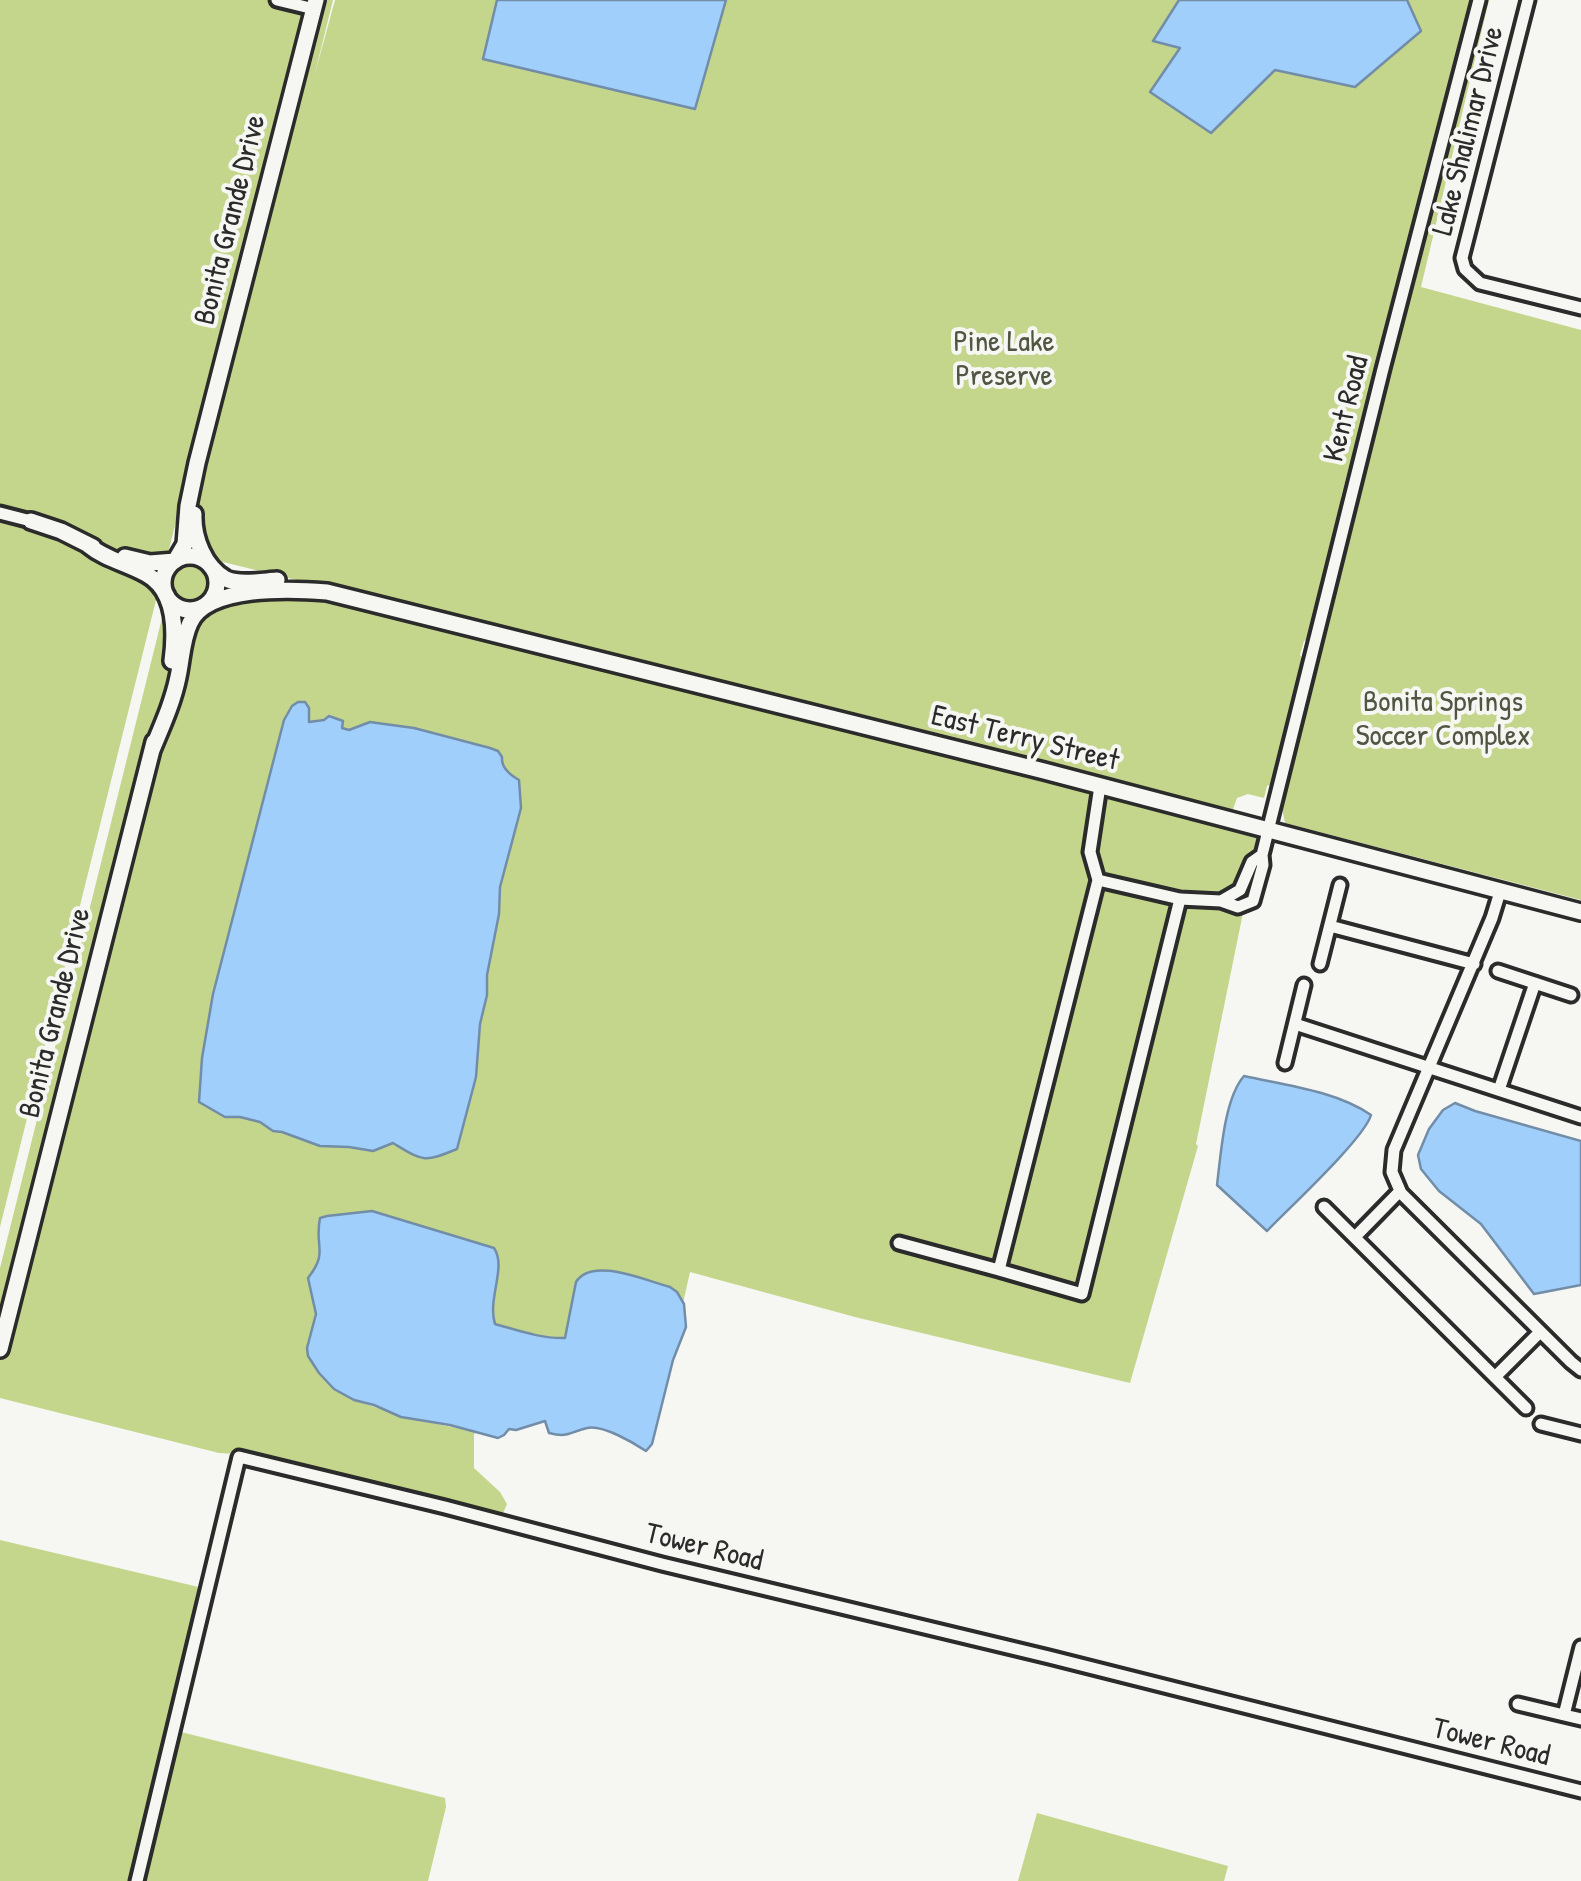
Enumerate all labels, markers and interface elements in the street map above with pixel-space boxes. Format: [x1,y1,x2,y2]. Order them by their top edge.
street label: Lake Shalimar Drive [1426,23,1512,239]
street label: Bonita Grande Drive [188,111,274,329]
park label: Pine Lake Preserve [954,325,1054,396]
street label: Kent Road [1317,352,1377,466]
park label: Bonita Springs Soccer Complex [1356,685,1530,756]
street label: East Terry Street [927,698,1123,780]
street label: Bonita Grande Drive [13,904,99,1122]
street label: Tower Road [642,1516,766,1580]
street label: Tower Road [1429,1711,1553,1775]

